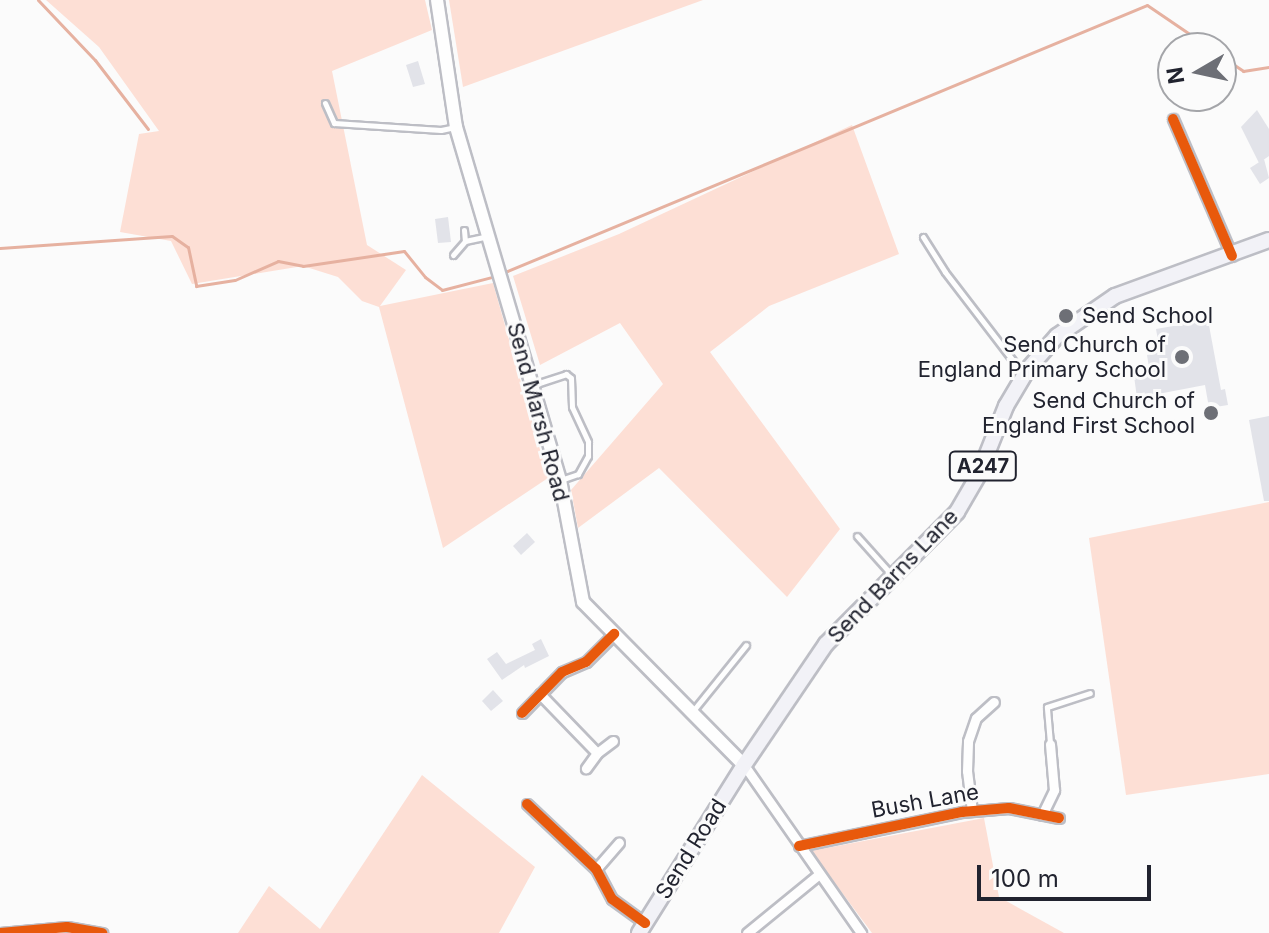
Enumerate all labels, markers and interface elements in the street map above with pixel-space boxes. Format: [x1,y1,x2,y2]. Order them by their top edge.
north arrow [1157,32,1237,112]
text: N [1161,65,1189,86]
place label: Send School [1082,303,1213,329]
marker: Send School [1057,307,1075,325]
street label: Send Marsh Road [501,320,575,504]
place label: Send Church of England Primary School [918,331,1166,382]
marker: Send Church of England Primary School [1173,348,1191,366]
place label: Send Church of England First School [982,387,1195,438]
marker: Send Church of England First School [1202,404,1220,422]
road number: A247 [947,450,1019,482]
street label: Send Barns Lane [822,503,964,649]
street label: Bush Lane [869,779,981,823]
street label: Send Road [650,794,732,904]
scale bar [981,849,1155,899]
text: 100 m [991,864,1059,893]

